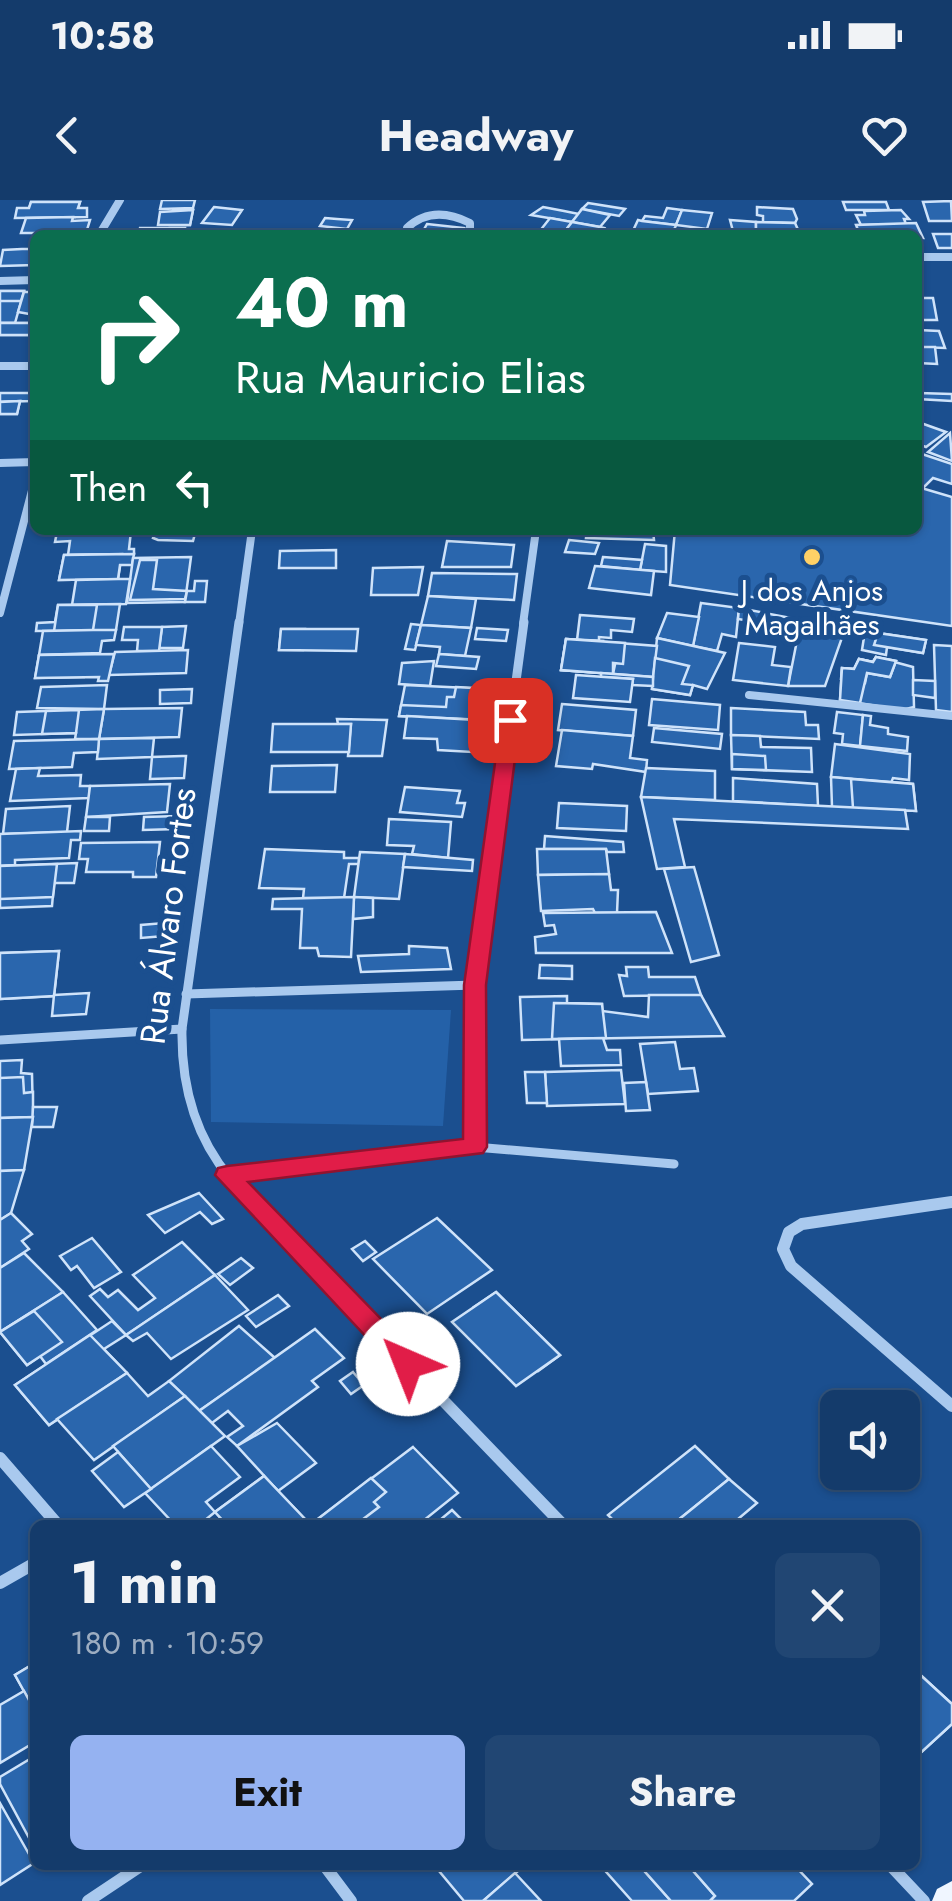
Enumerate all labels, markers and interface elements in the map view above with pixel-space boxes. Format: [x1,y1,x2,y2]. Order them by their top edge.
text: 10:58 [50,8,155,63]
text: Headway [379,103,573,168]
icon: back [40,108,95,163]
icon: heart [857,108,912,163]
text: 40 m [235,252,409,353]
icon: right [70,270,200,400]
text: Rua Mauricio Elias [235,345,586,410]
text: Then [70,460,147,515]
icon: left [167,460,222,515]
marker: J dos Anjos Magalhães [801,546,823,568]
place label: J dos Anjos Magalhães [737,569,883,646]
pin [468,678,553,763]
icon: arrive [483,693,538,748]
street label: Rua Álvaro Fortes [127,785,209,1047]
position arrow [356,1312,460,1416]
map controls [820,1390,920,1490]
button: sound [820,1390,920,1490]
text: 1 min [70,1539,219,1626]
button: close [775,1553,880,1658]
text: 180 m · 10:59 [70,1620,264,1666]
button: Exit [70,1735,465,1850]
button: Share [485,1735,880,1850]

